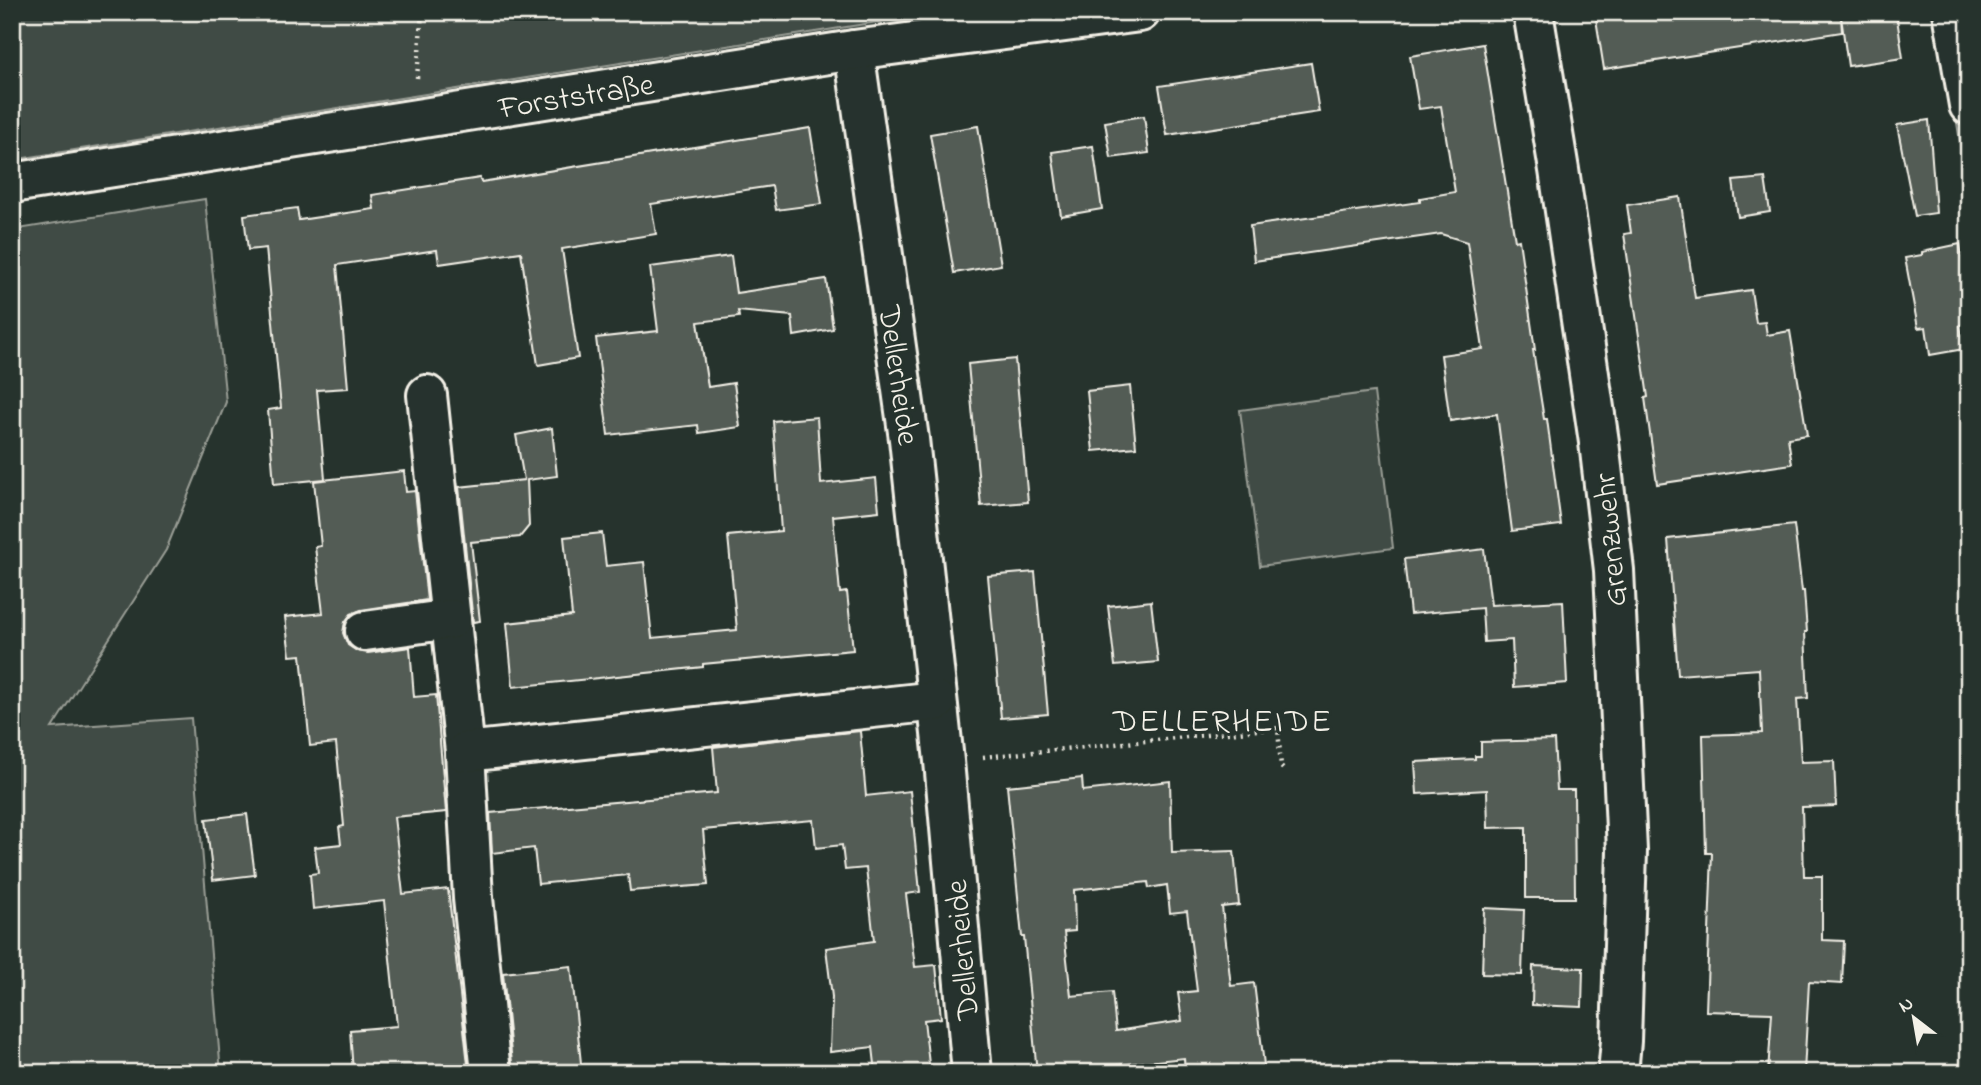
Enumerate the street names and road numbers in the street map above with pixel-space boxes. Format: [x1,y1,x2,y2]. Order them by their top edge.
street label: Forststraße [494,63,658,134]
street label: Dellerheide [863,302,930,449]
street label: Grenzwehr [1583,471,1642,608]
street label: Dellerheide [935,877,994,1023]

